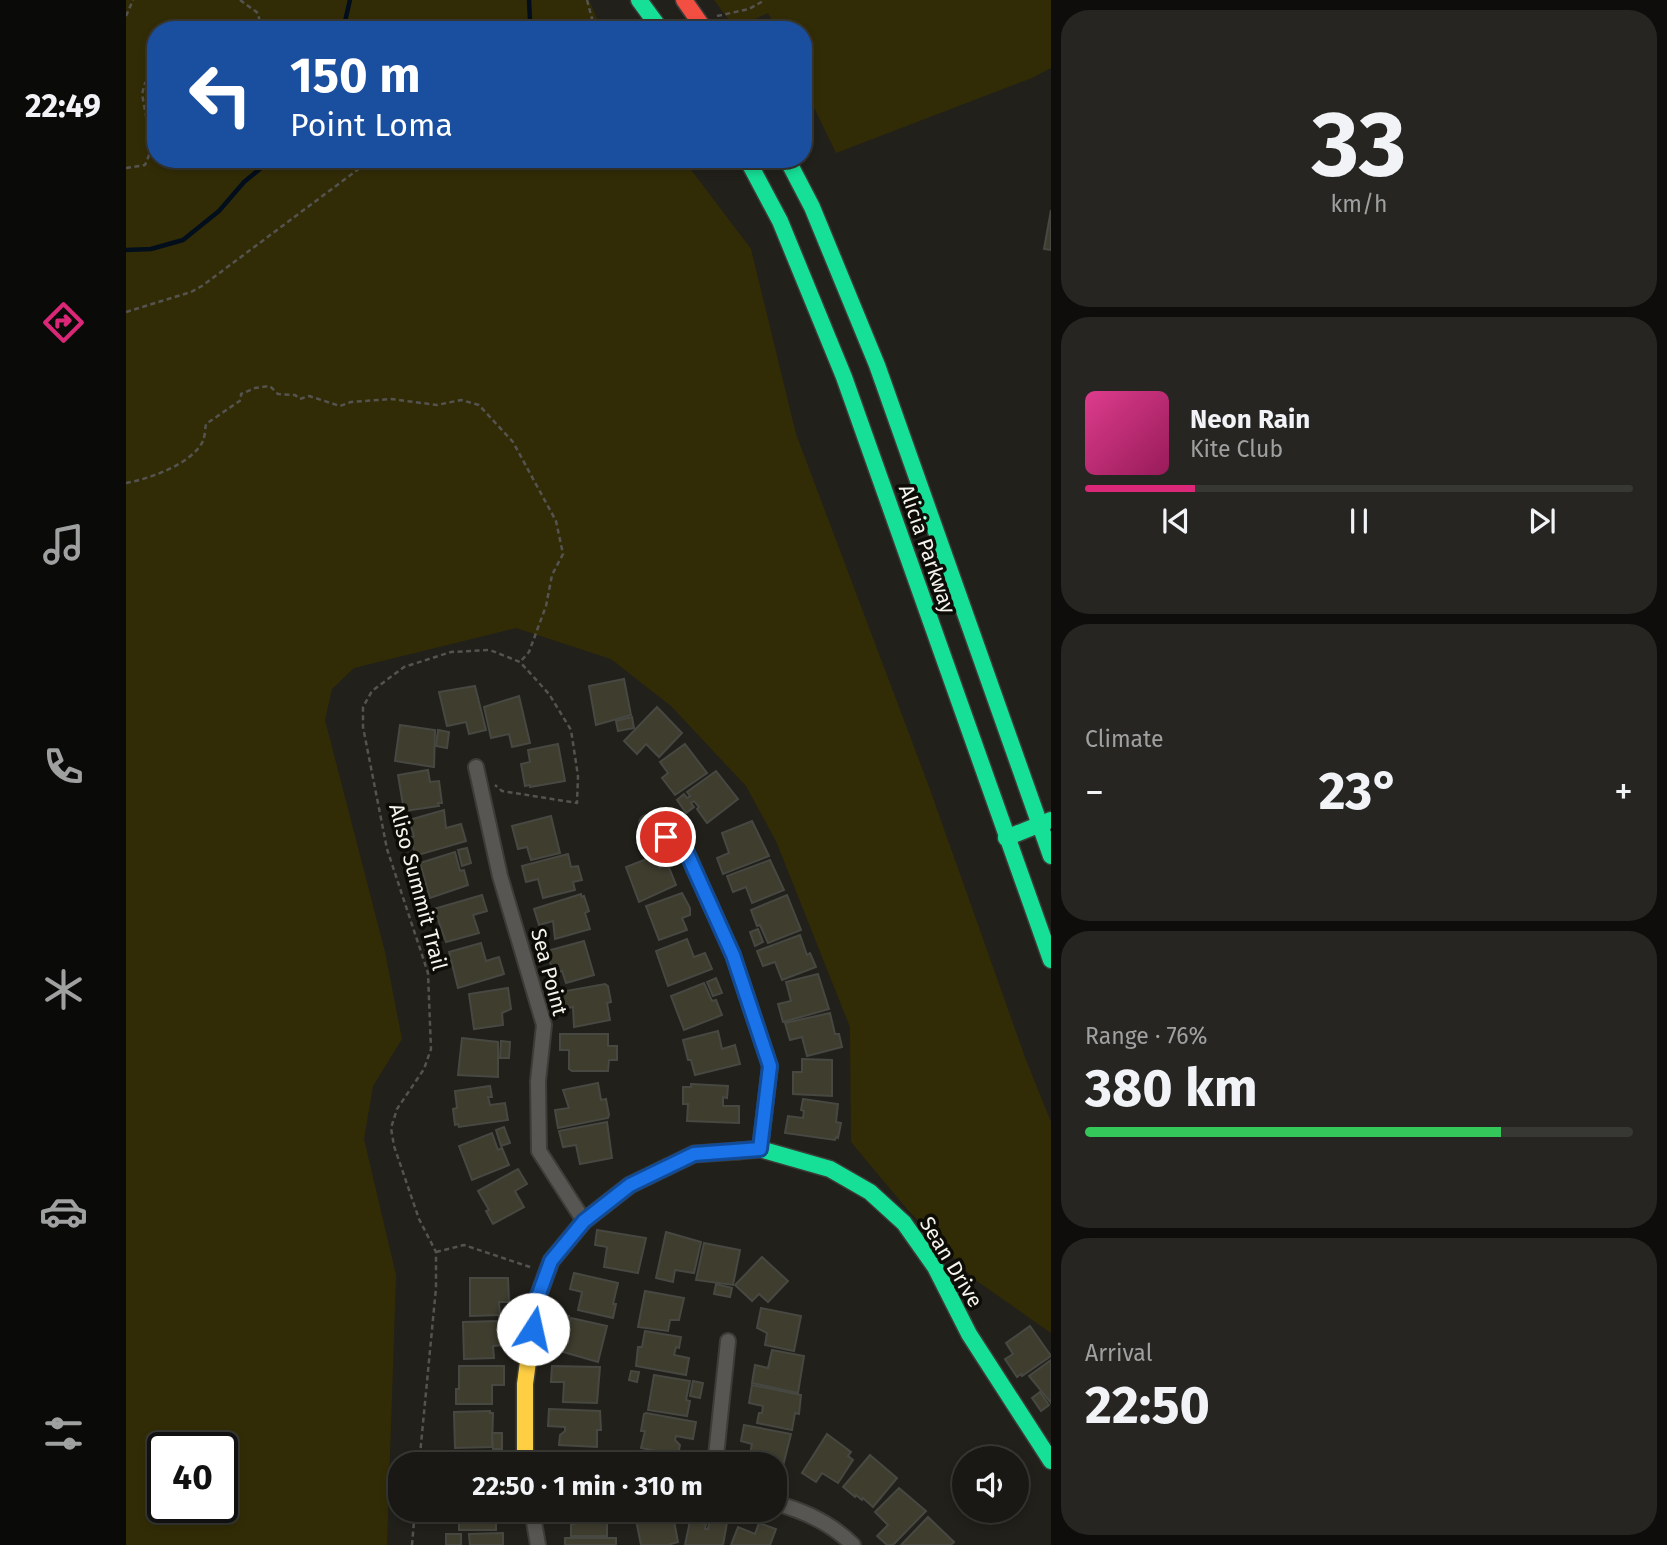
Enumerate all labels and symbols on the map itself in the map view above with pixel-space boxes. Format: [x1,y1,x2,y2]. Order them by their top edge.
street label: Alicia Parkway [893,481,961,618]
street label: Aliso Summit Trail [383,801,453,973]
pin [636,807,696,867]
street label: Sea Point [525,925,573,1019]
street label: Sean Drive [914,1212,988,1312]
position arrow [496,1292,570,1366]
speed limit sign: 40 [147,1432,238,1523]

